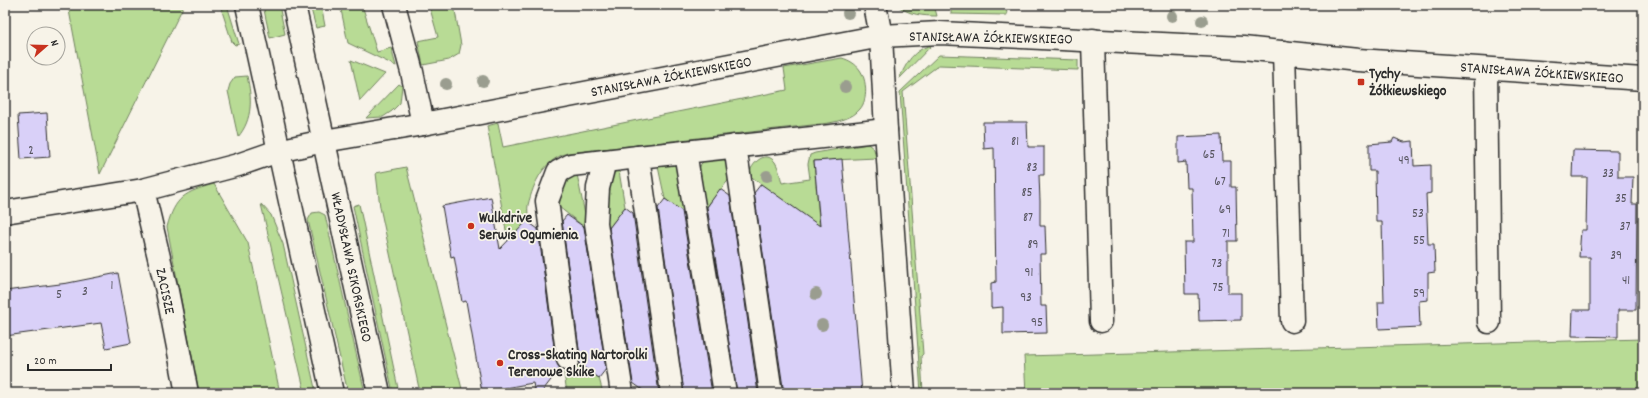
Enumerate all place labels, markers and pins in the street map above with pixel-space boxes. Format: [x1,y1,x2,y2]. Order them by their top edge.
place label: Tychy Żółkiewskiego [1369,64,1447,103]
marker: Tychy Żółkiewskiego [1356,77,1366,87]
place label: Wulkdrive Serwis Ogumienia [479,208,579,247]
marker: Wulkdrive Serwis Ogumienia [466,221,476,231]
place label: Cross-Skating Nartorolki Terenowe Skike [508,345,648,384]
marker: Cross-Skating Nartorolki Terenowe Skike [495,358,505,368]

